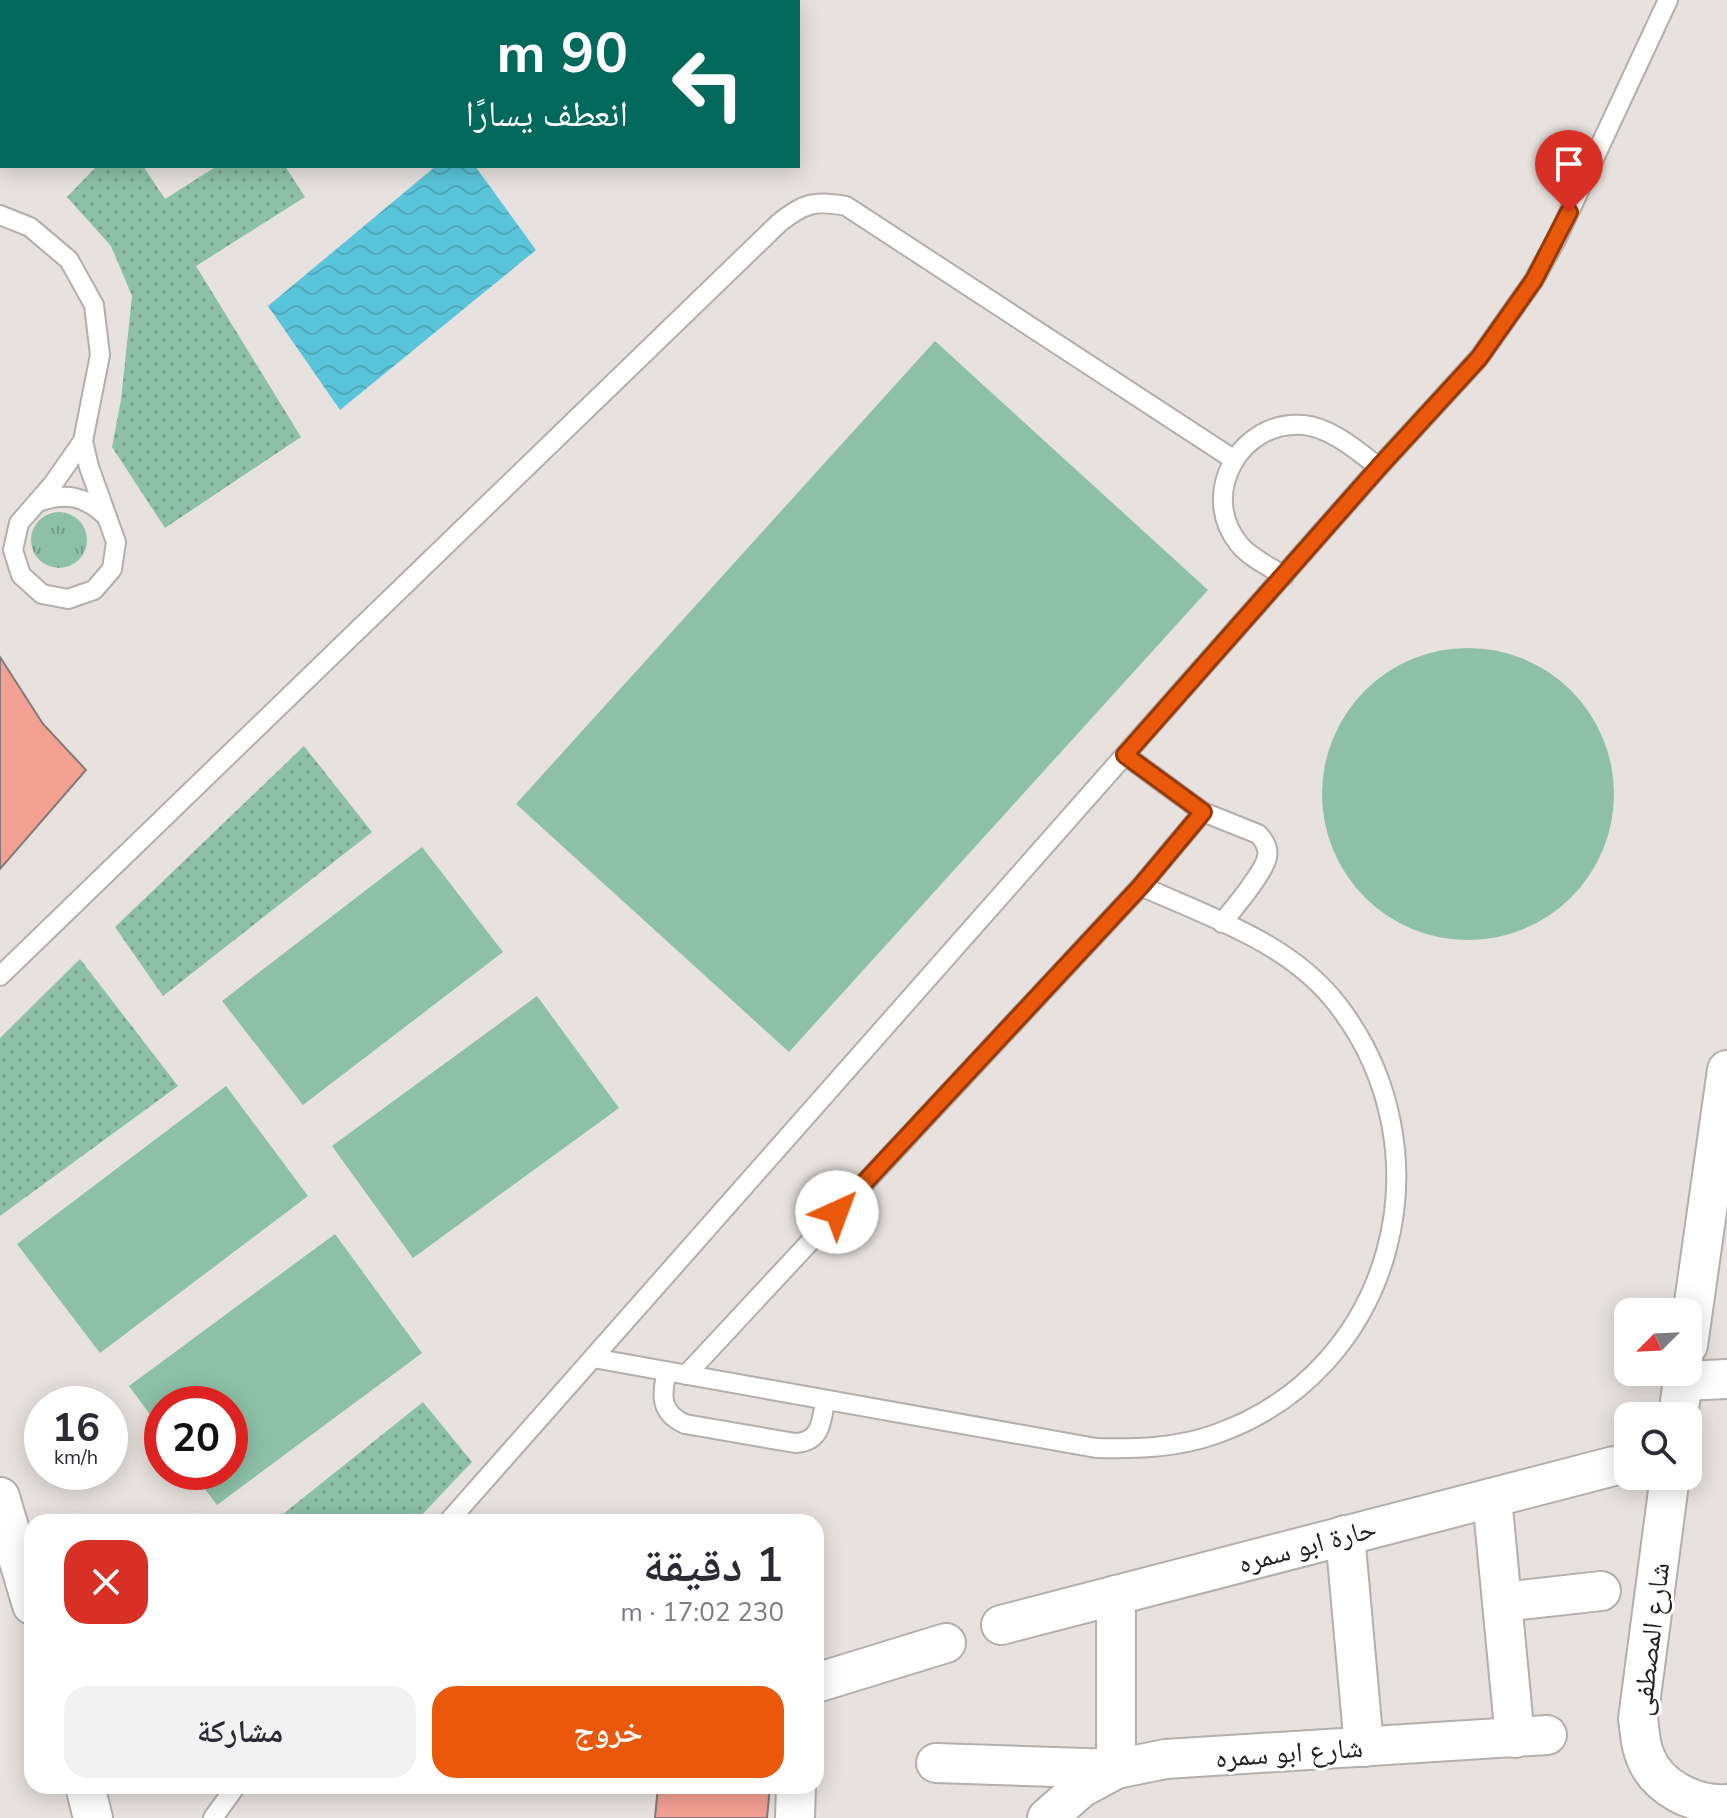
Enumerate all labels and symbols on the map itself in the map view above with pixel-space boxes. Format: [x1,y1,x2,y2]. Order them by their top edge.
pin [1535,130,1603,212]
position arrow [795,1170,879,1254]
north arrow [1614,1298,1702,1386]
speed limit sign: 20 [144,1386,248,1490]
street label: حارة ابو سمره [1234,1509,1381,1583]
street label: شارع المصطفى [1623,1560,1679,1718]
street label: شارع ابو سمره [1214,1729,1364,1777]

